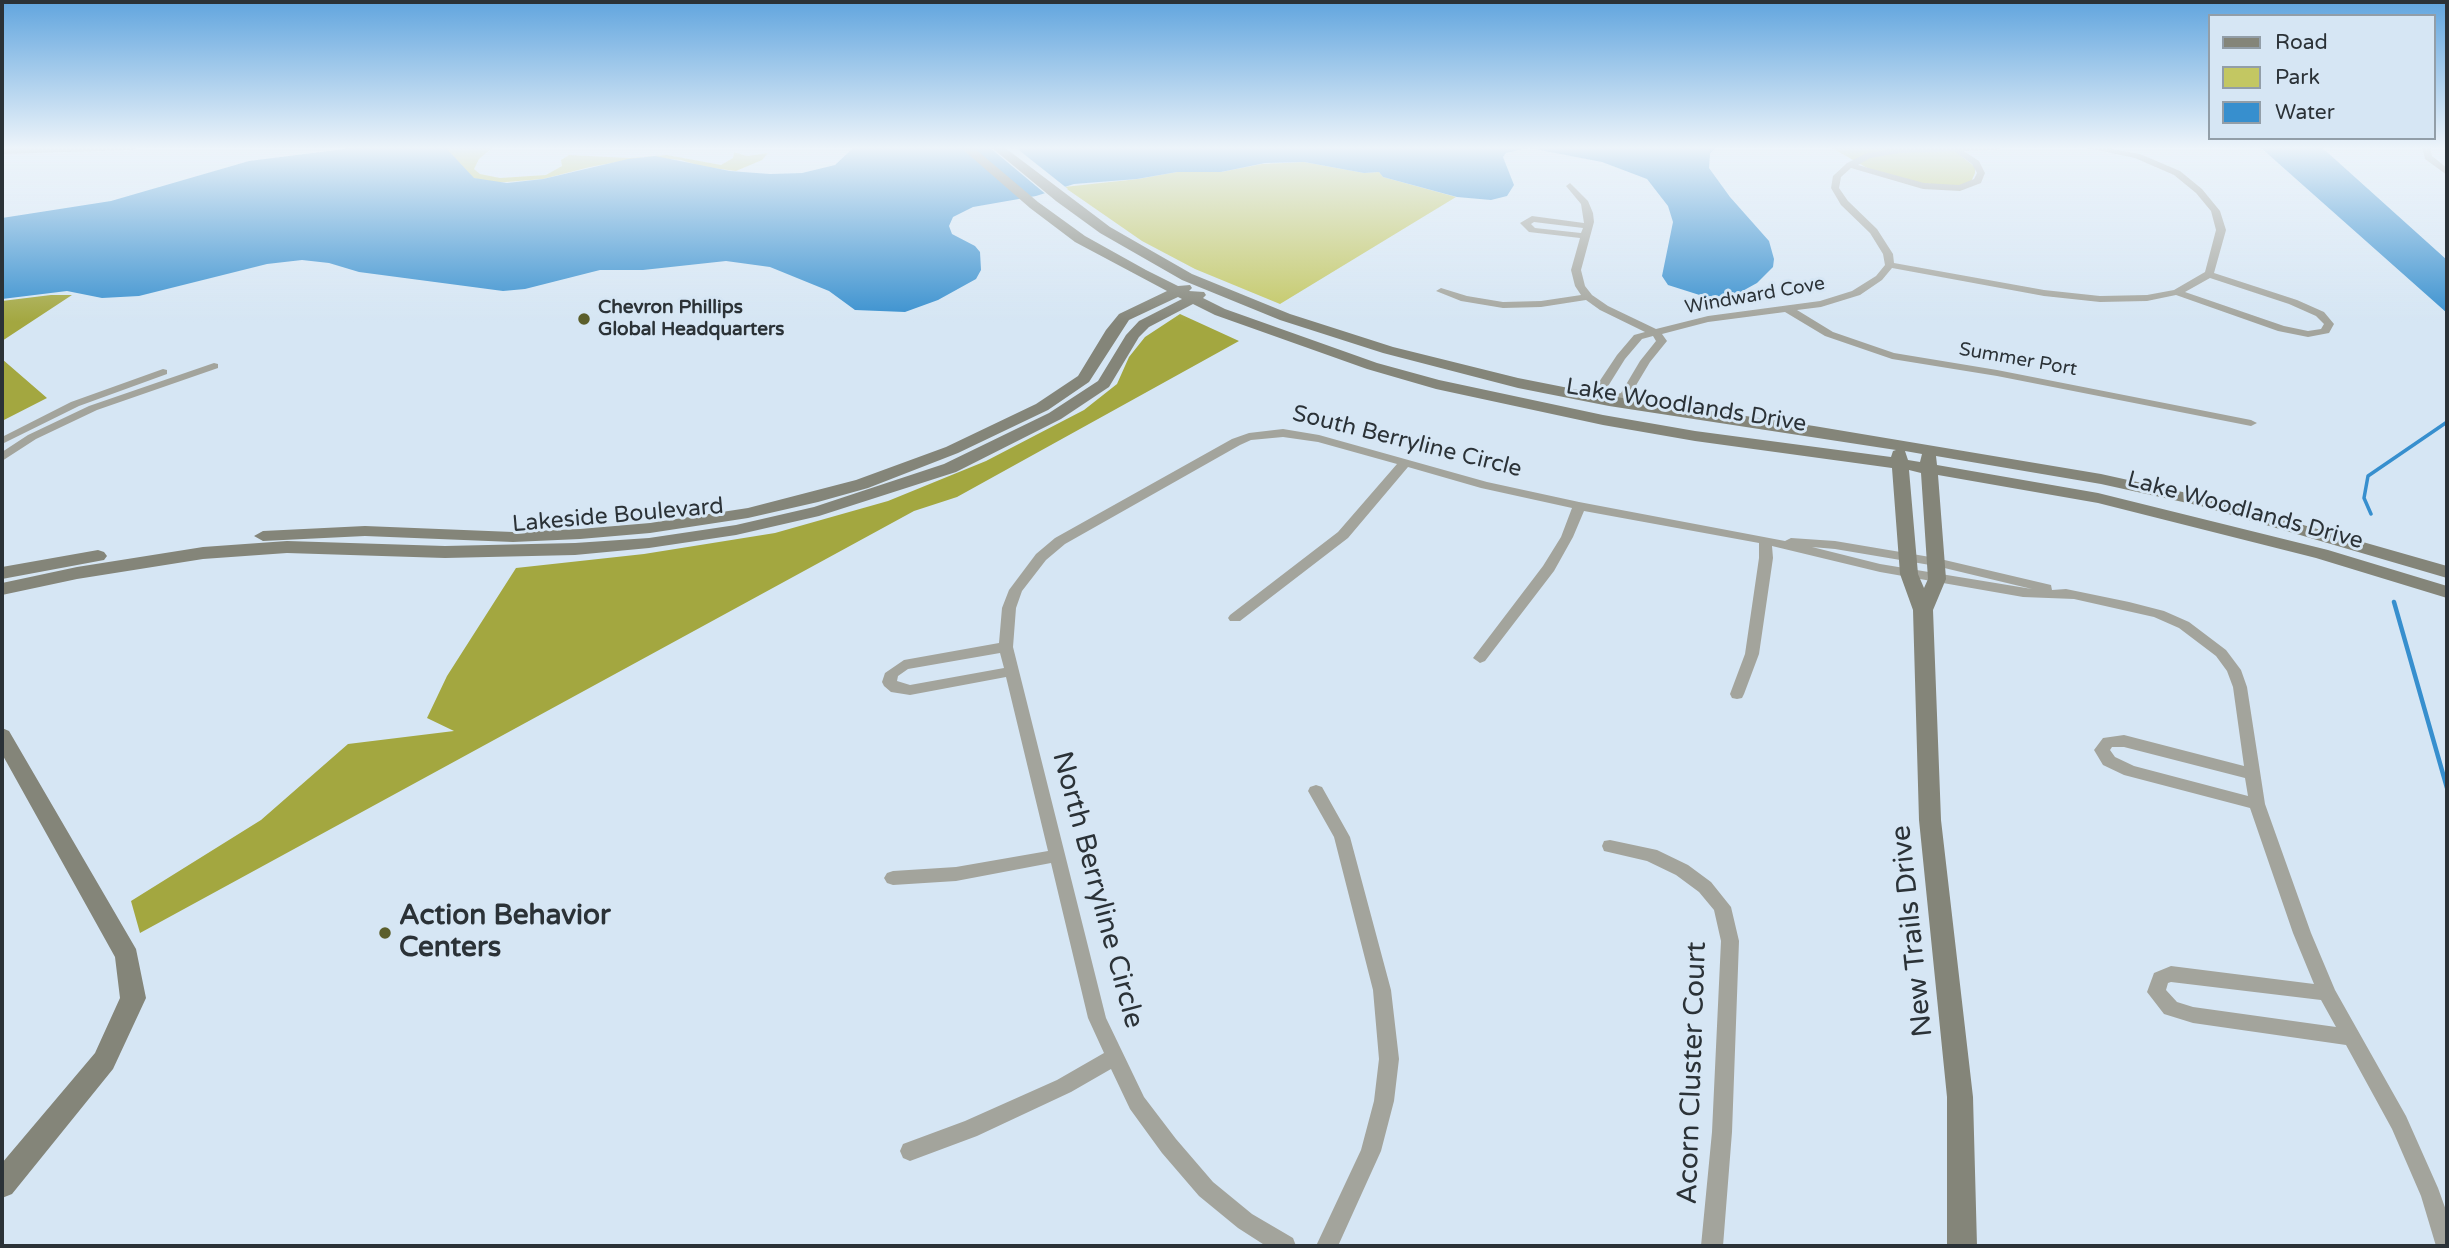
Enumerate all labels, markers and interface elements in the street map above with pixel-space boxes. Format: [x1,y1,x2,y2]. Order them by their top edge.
legend [2208,14,2435,140]
text: Road [2275,30,2328,55]
text: Park [2275,65,2320,90]
text: Water [2275,100,2335,125]
street label: Windward Cove [1683,272,1827,320]
place label: Chevron Phillips Global Headquarters [598,297,784,341]
marker: Chevron Phillips Global Headquarters [576,311,592,327]
street label: Summer Port [1957,338,2079,382]
street label: Lake Woodlands Drive [1564,373,1808,439]
street label: South Berryline Circle [1289,400,1525,484]
street label: Lake Woodlands Drive [2124,466,2366,556]
street label: Lakeside Boulevard [511,493,725,539]
street label: North Berryline Circle [1044,748,1150,1032]
street label: New Trails Drive [1885,823,1941,1039]
place label: Action Behavior Centers [399,900,611,966]
marker: Action Behavior Centers [377,925,393,941]
street label: Acorn Cluster Court [1672,941,1714,1205]

